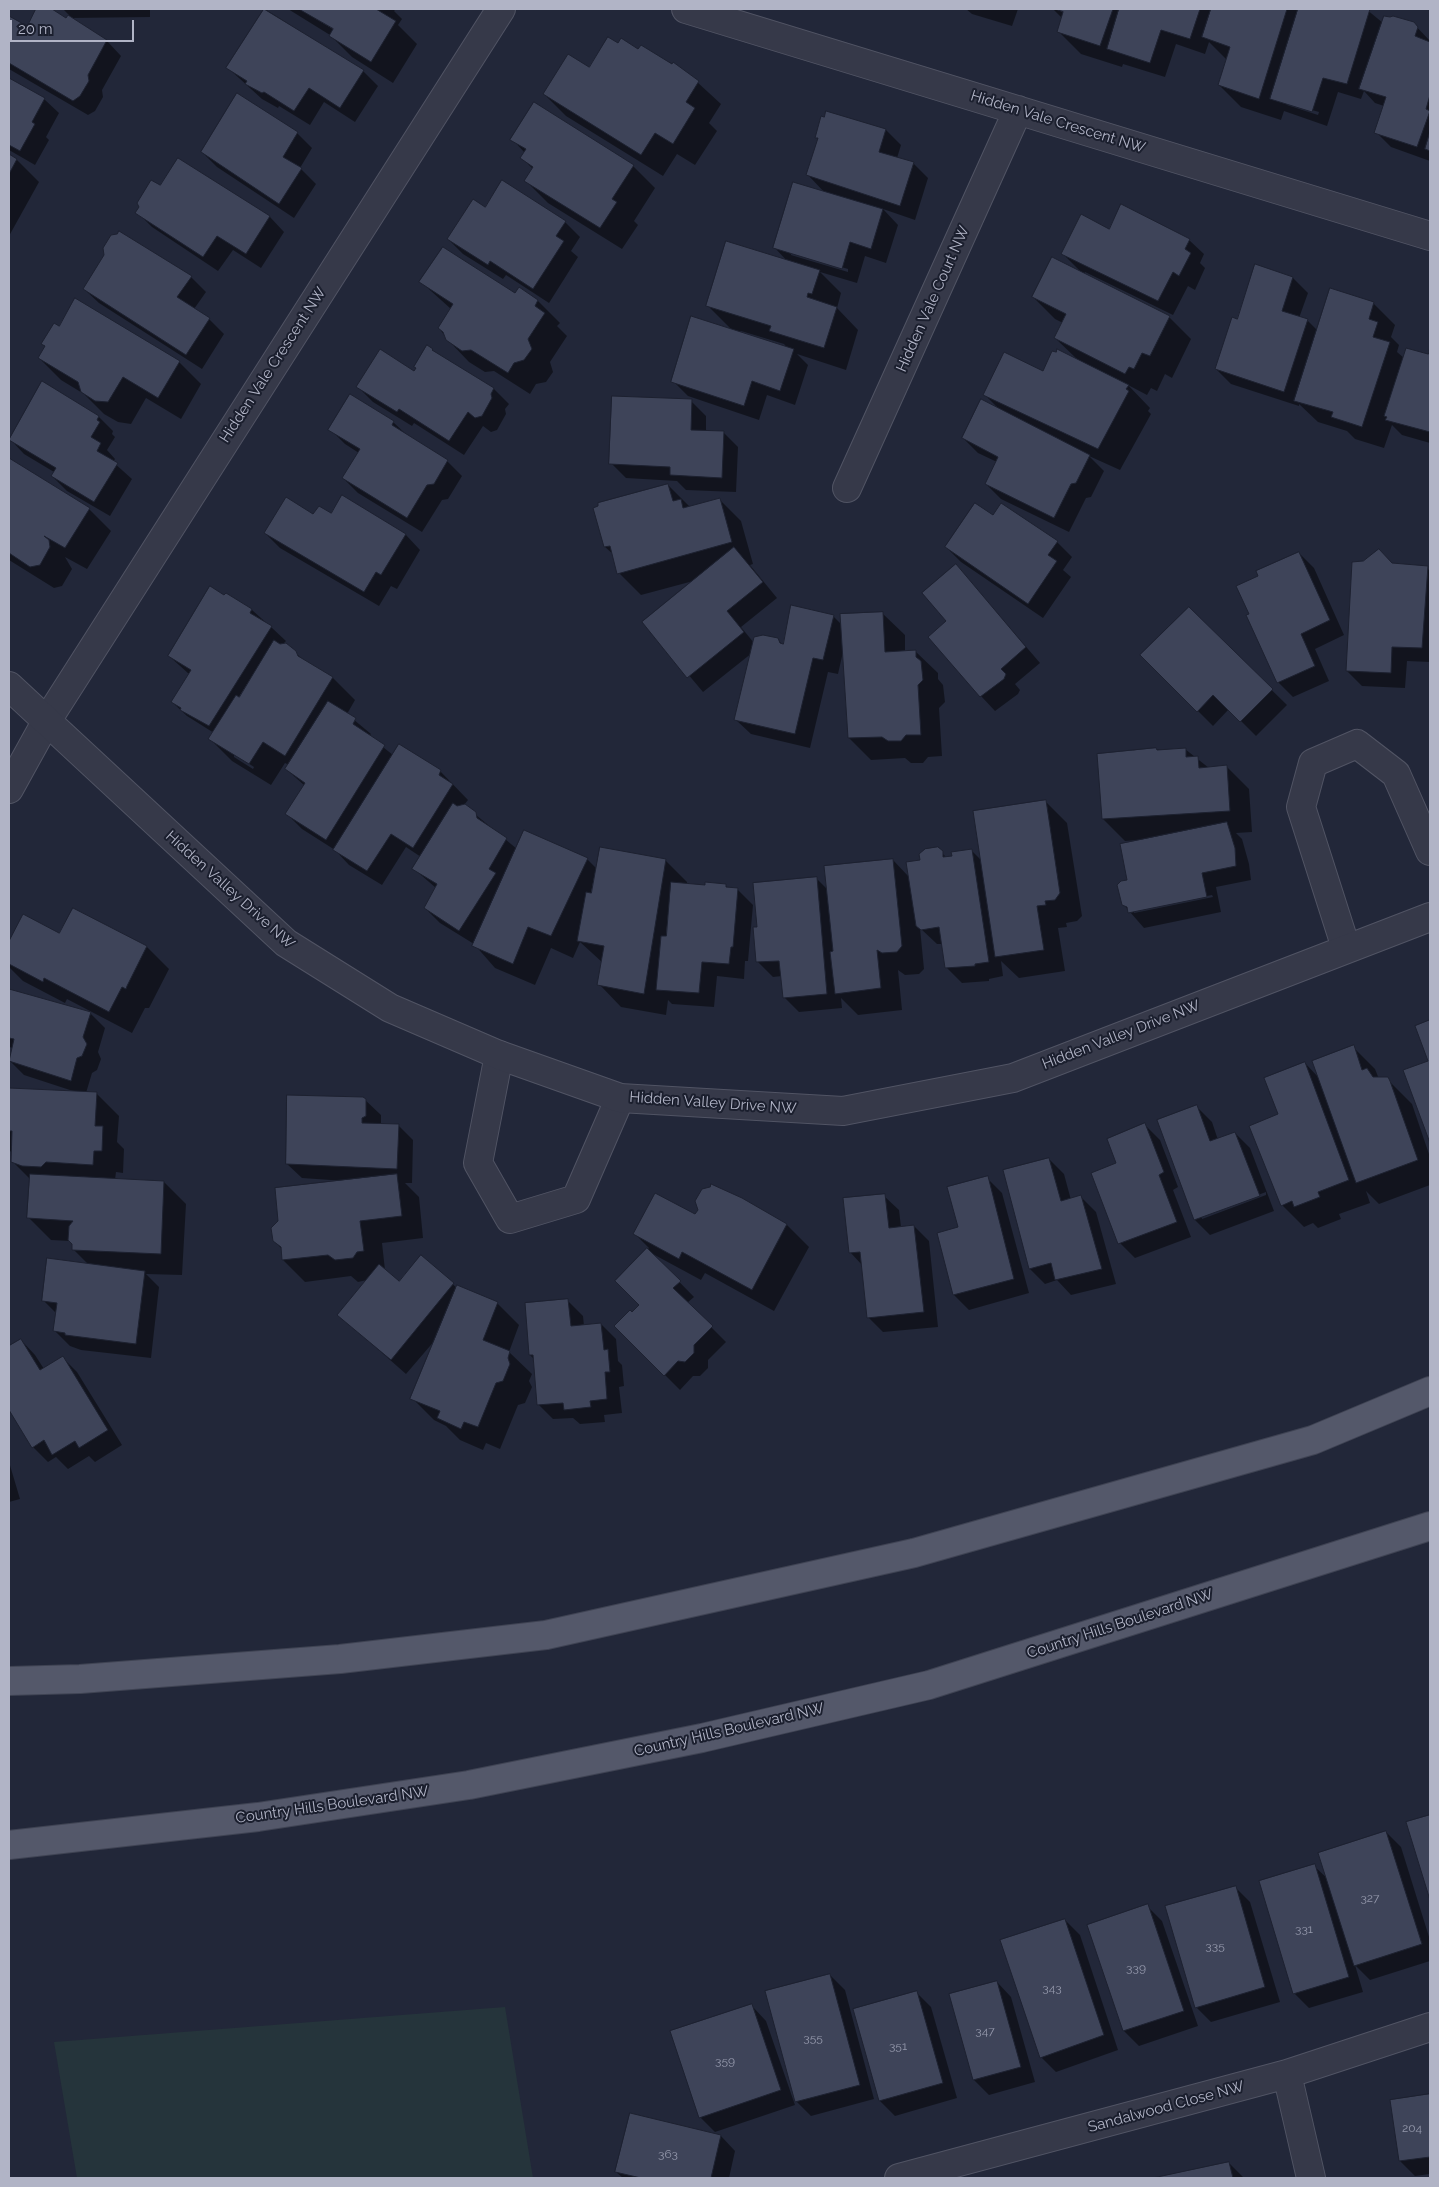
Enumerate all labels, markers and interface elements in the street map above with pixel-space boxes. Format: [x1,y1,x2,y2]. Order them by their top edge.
scale bar [12,10,136,42]
text: 20 m [18,20,53,38]
street label: Hidden Vale Crescent NW [968,87,1148,157]
street label: Hidden Vale Court NW [893,223,973,375]
street label: Hidden Vale Crescent NW [216,284,330,446]
street label: Hidden Valley Drive NW [162,827,298,953]
street label: Hidden Valley Drive NW [1040,997,1202,1073]
street label: Hidden Valley Drive NW [629,1088,797,1118]
street label: Country Hills Boulevard NW [1025,1585,1215,1663]
street label: Country Hills Boulevard NW [632,1699,826,1761]
street label: Country Hills Boulevard NW [234,1783,430,1827]
house number: 327 [1360,1891,1380,1905]
house number: 331 [1295,1922,1313,1936]
house number: 335 [1205,1939,1225,1953]
house number: 339 [1126,1961,1146,1975]
house number: 343 [1042,1981,1062,1995]
house number: 347 [975,2024,995,2038]
house number: 355 [803,2031,823,2045]
house number: 351 [889,2039,907,2053]
house number: 359 [715,2054,735,2068]
street label: Sandalwood Close NW [1086,2078,1246,2136]
house number: 204 [1402,2121,1422,2135]
house number: 363 [658,2147,678,2161]

